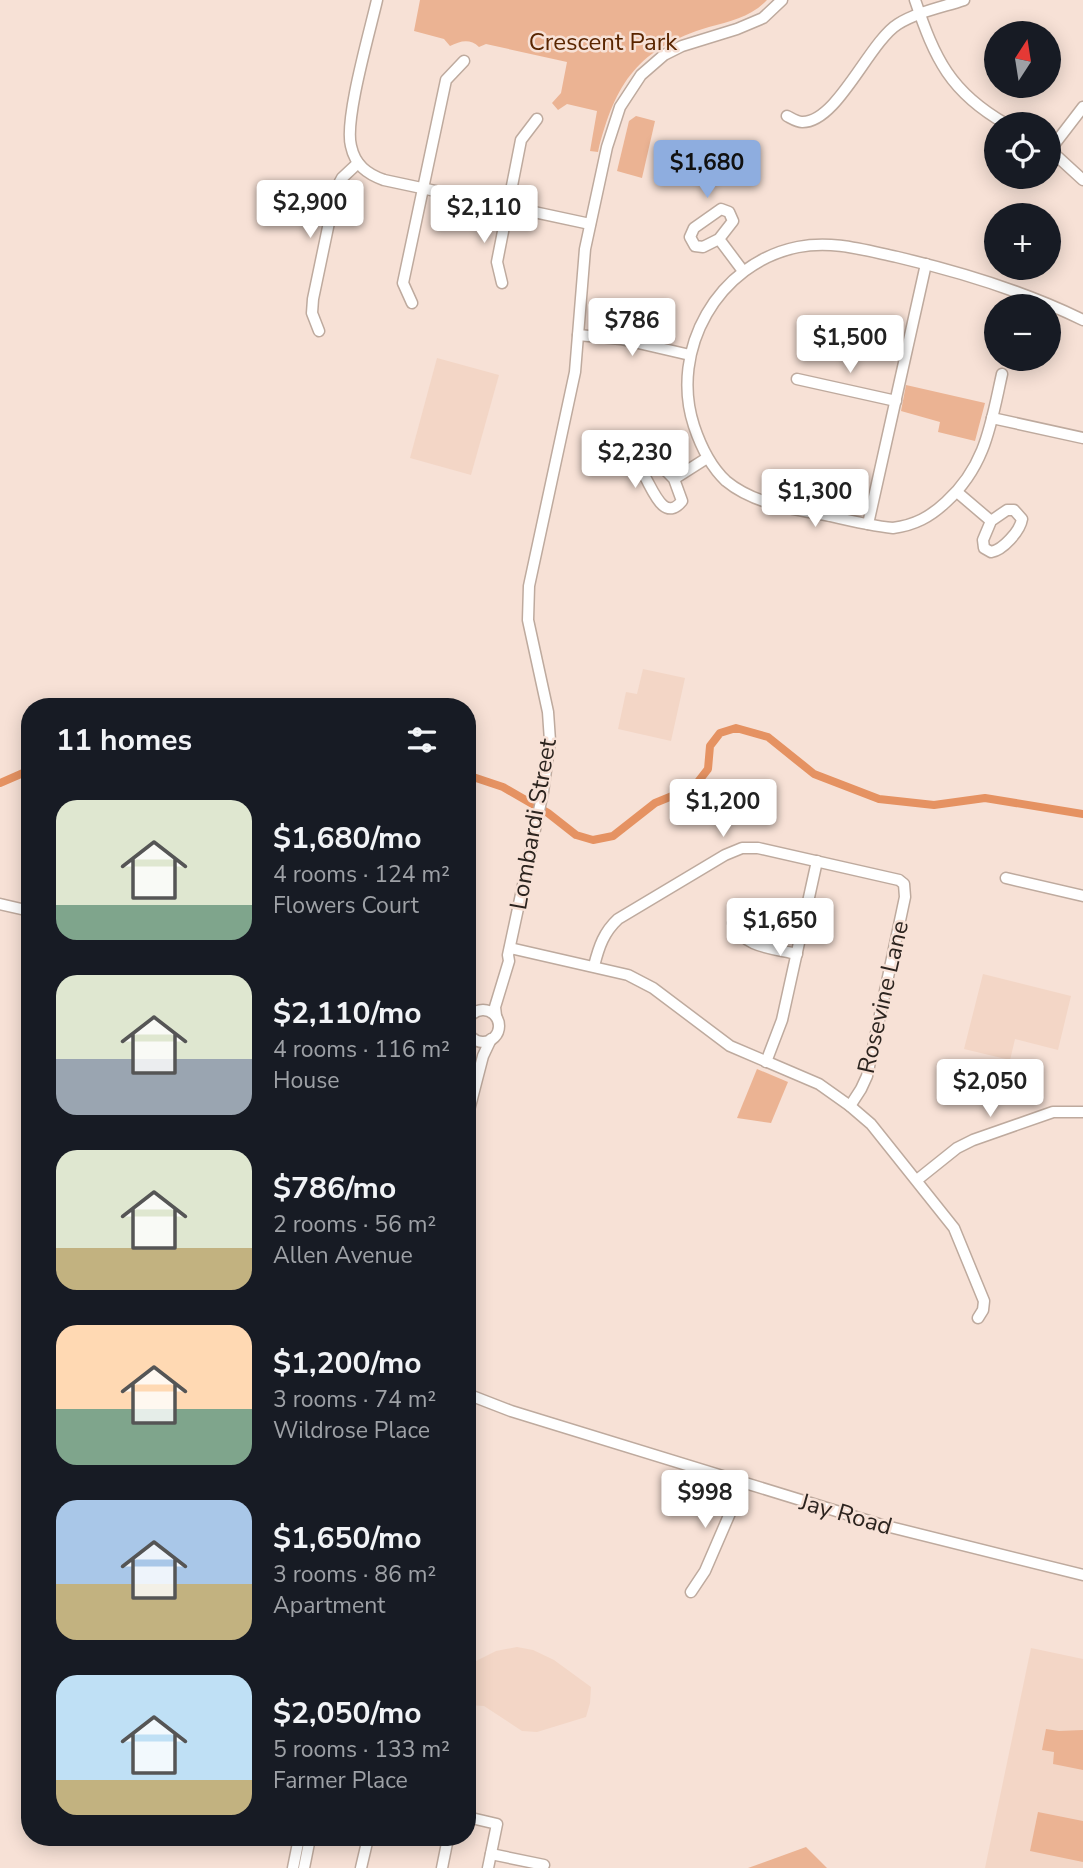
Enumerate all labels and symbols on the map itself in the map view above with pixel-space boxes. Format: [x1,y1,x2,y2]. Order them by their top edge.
north arrow [984,21,1060,98]
park label: Crescent Park [529,26,678,58]
pin: $1,680 [650,140,764,200]
pin: $2,900 [253,180,367,240]
pin: $2,110 [427,186,541,245]
pin: $786 [591,298,673,358]
pin: $1,500 [793,316,907,375]
pin: $2,230 [578,430,692,490]
pin: $1,300 [758,470,872,529]
street label: Lombardi Street [502,735,564,912]
pin: $1,200 [666,780,780,839]
pin: $1,650 [723,898,837,958]
street label: Rosevine Lane [850,917,916,1077]
pin: $2,050 [933,1060,1047,1119]
pin: $998 [664,1470,746,1530]
street label: Jay Road [795,1485,896,1542]

